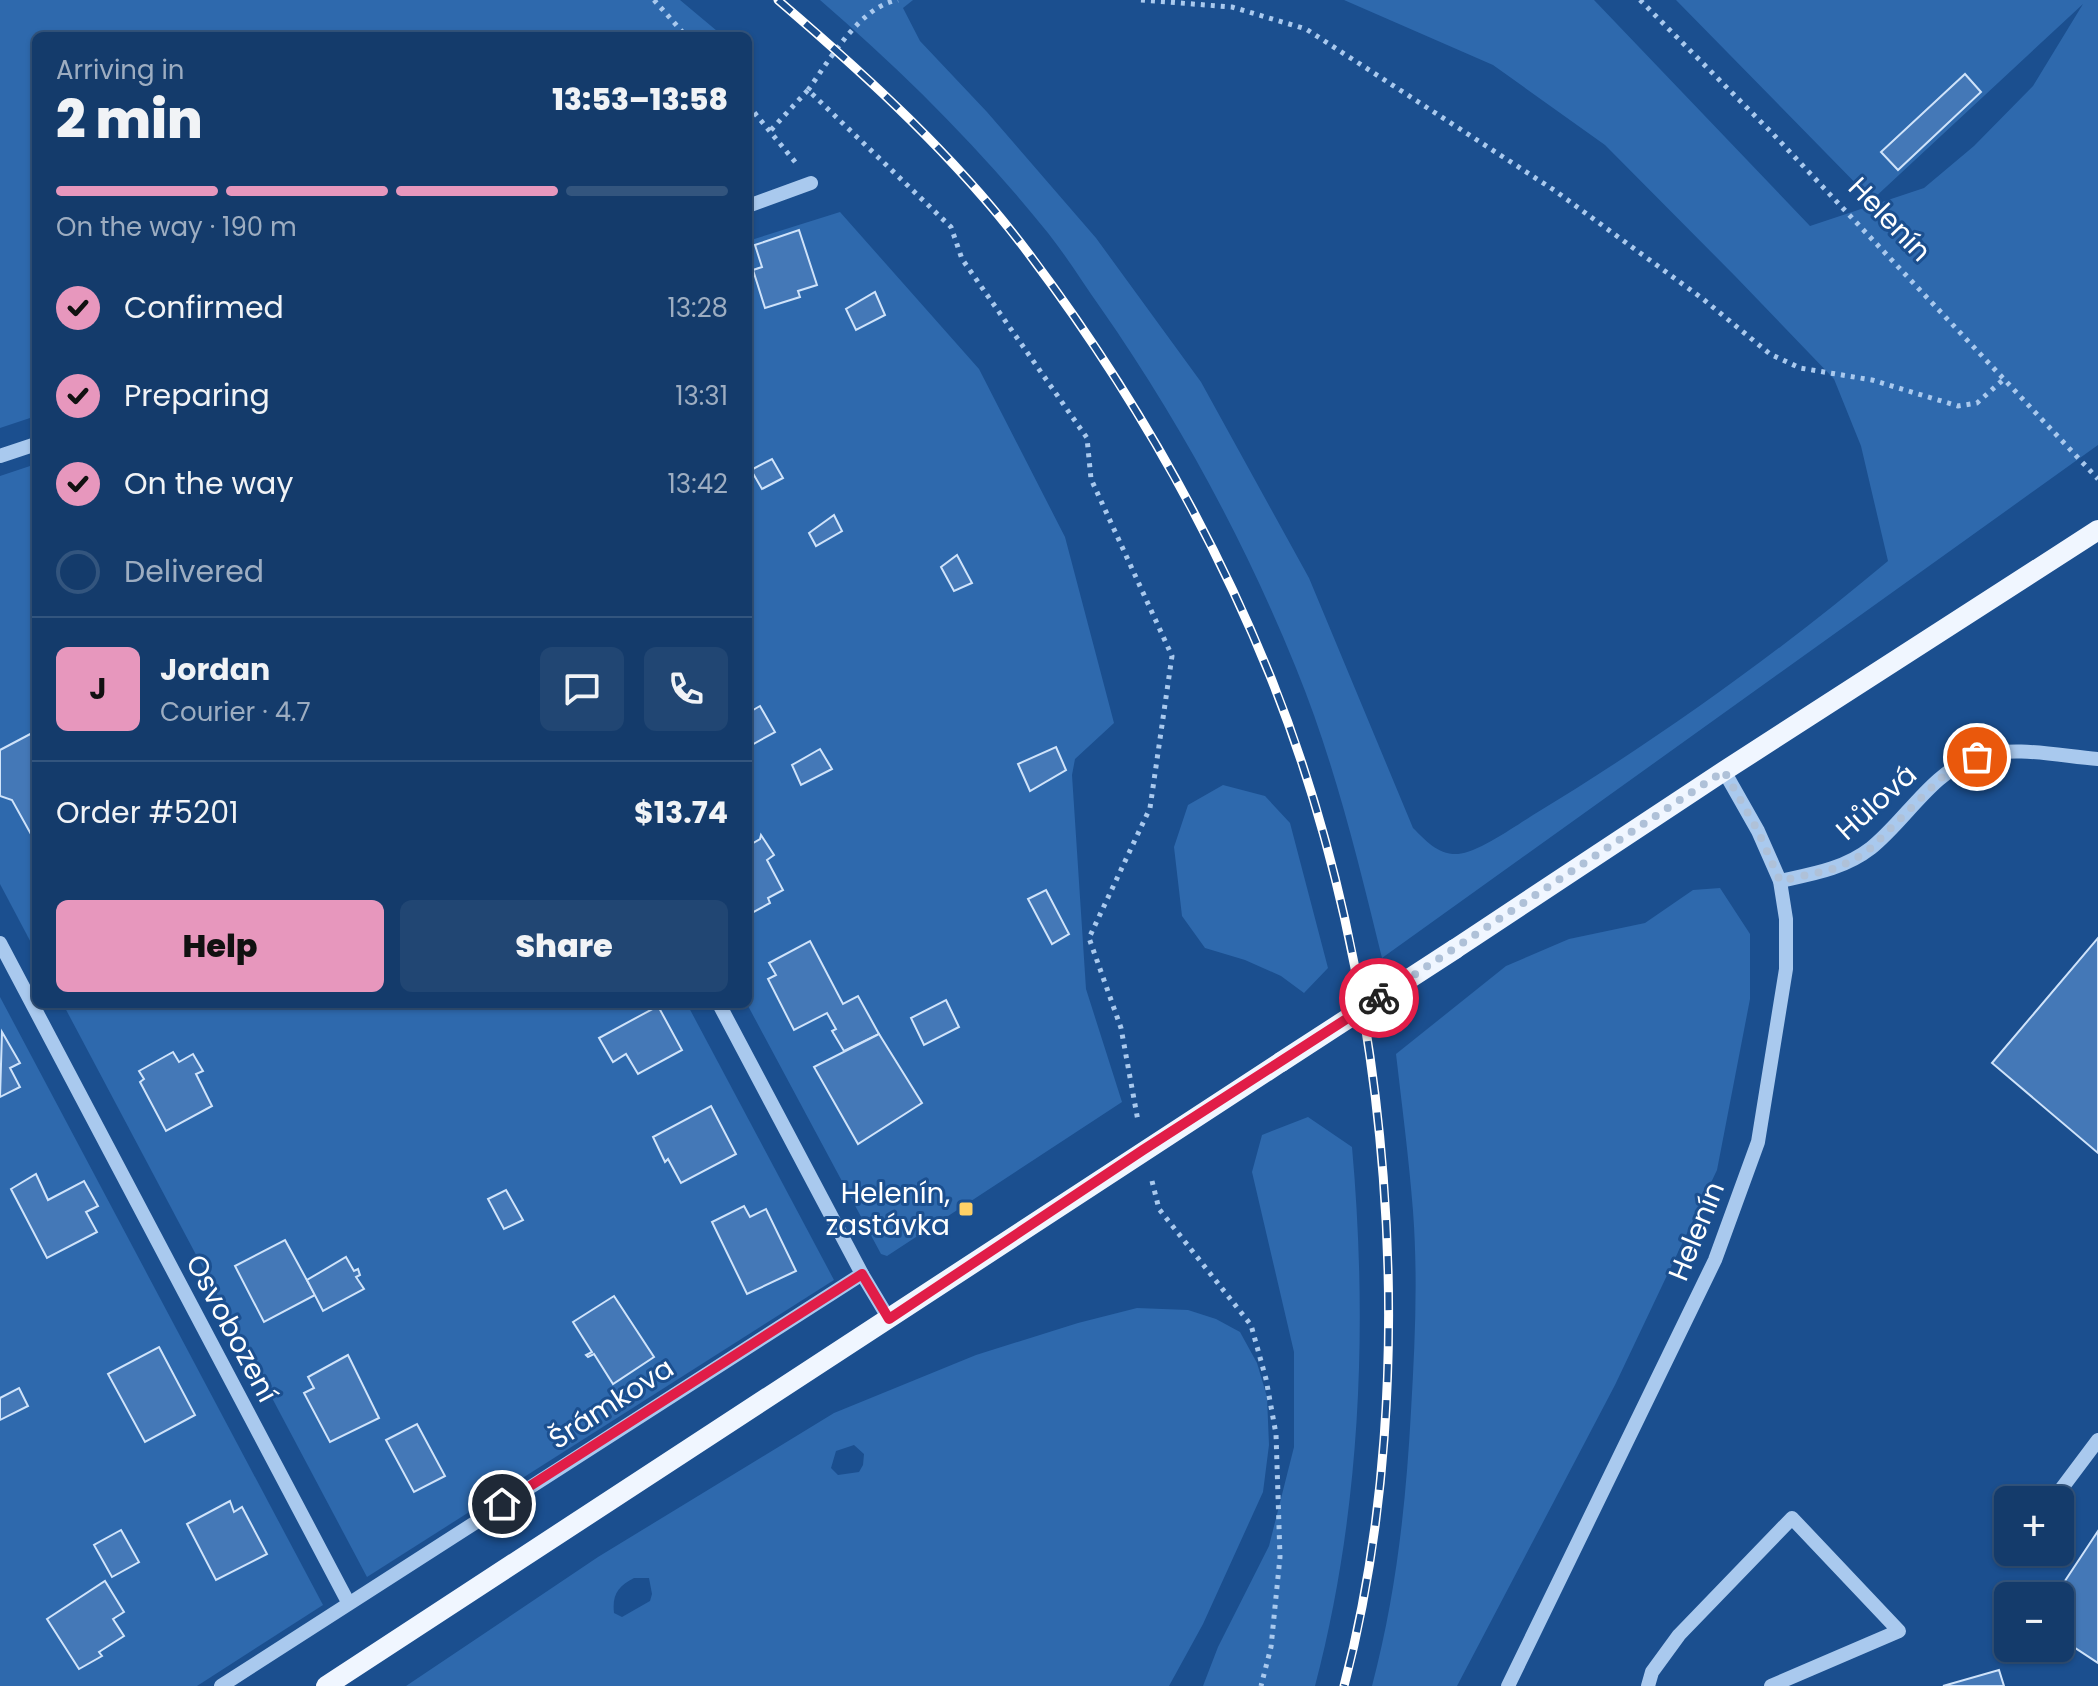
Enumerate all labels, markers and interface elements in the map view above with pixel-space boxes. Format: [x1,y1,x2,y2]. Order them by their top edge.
text: Arriving in [56,52,185,88]
text: 13:53–13:58 [552,78,728,121]
text: 2 min [56,83,203,156]
street label: Helenín [1840,168,1940,270]
text: On the way · 190 m [56,209,297,245]
icon: check [56,286,100,330]
text: Confirmed [124,286,284,329]
text: 13:28 [667,290,728,326]
icon: check [56,374,100,418]
text: Preparing [124,374,270,417]
text: 13:31 [675,378,728,414]
icon: check [56,462,100,506]
text: On the way [124,462,293,505]
text: 13:42 [668,466,728,502]
text: Delivered [124,550,264,593]
button: chat [540,647,624,731]
button: phone [644,647,728,731]
text: Jordan [160,648,270,691]
text: J [89,667,107,710]
text: Courier · 4.7 [160,694,311,730]
pin [1943,723,2011,791]
icon: bag [1955,735,1999,779]
street label: Hůlová [1827,756,1925,849]
text: Order #5201 [56,791,239,834]
text: $13.74 [634,791,728,834]
button: Help [56,900,384,992]
button: Share [400,900,728,992]
courier [1339,958,1419,1038]
icon: bike [1357,976,1401,1020]
place label: Helenín, zastávka [826,1174,950,1245]
street label: Helenín [1659,1176,1734,1287]
marker: Helenín, zastávka [957,1200,975,1218]
street label: Osvobození [176,1248,287,1409]
street label: Šrámkova [541,1348,681,1458]
pin [468,1470,536,1538]
icon: home [480,1482,524,1526]
map controls [1994,1486,2074,1662]
button: + [1994,1486,2074,1566]
button: − [1994,1582,2074,1662]

